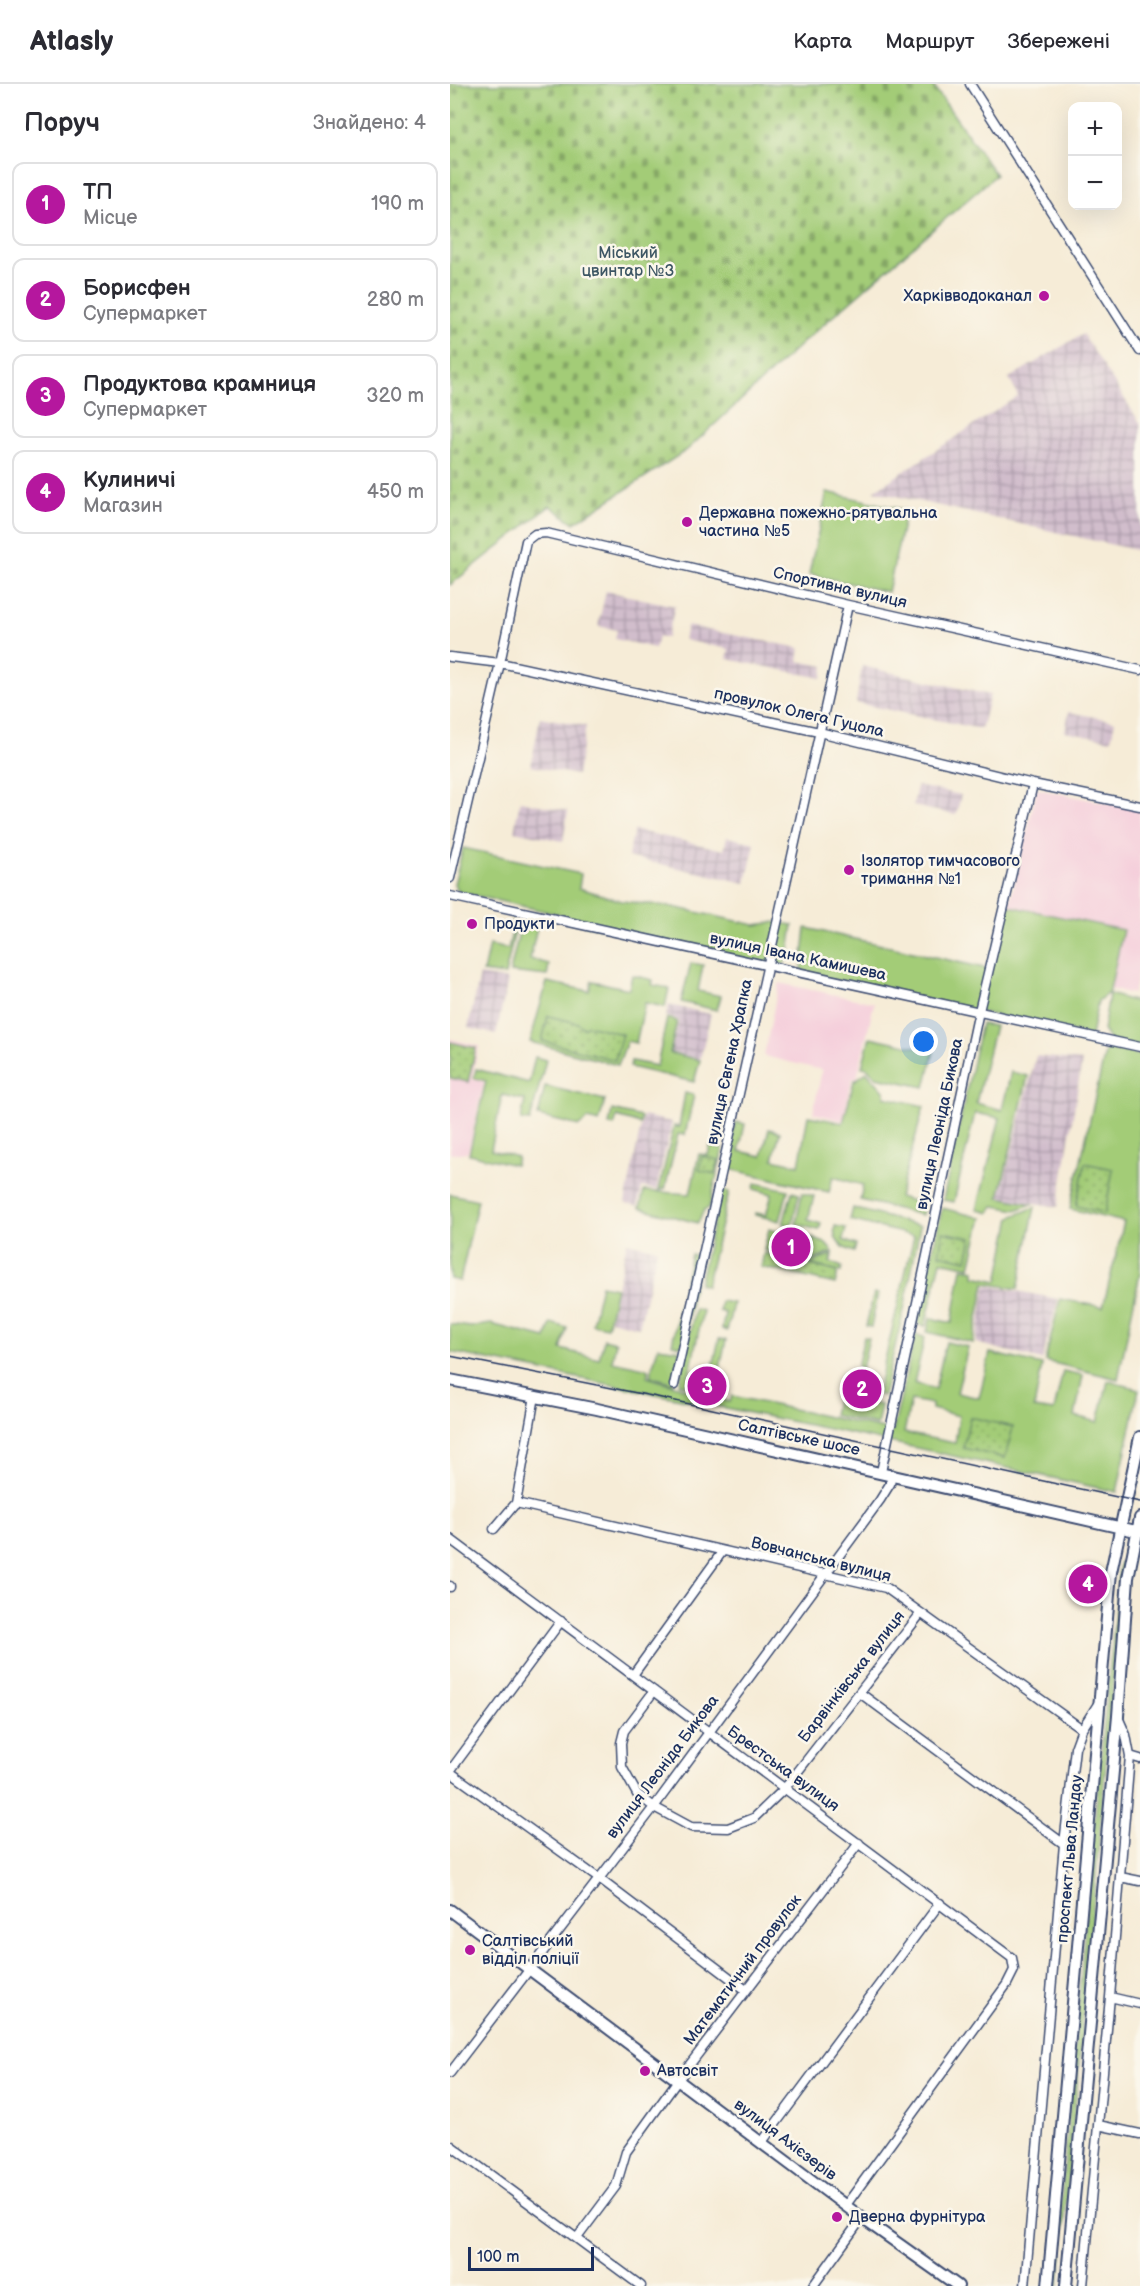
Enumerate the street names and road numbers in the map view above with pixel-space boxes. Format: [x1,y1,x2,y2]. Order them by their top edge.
street label: Спортивна вулиця [771,563,909,613]
street label: провулок Олега Гуцола [712,684,887,742]
street label: вулиця Івана Камишева [708,929,888,985]
street label: вулиця Євгена Храпка [703,977,757,1147]
street label: вулиця Леоніда Бикова [913,1036,968,1211]
street label: Салтівське шосе [736,1416,862,1460]
street label: Вовчанська вулиця [749,1533,893,1587]
street label: Барвінківська вулиця [795,1607,909,1747]
street label: вулиця Леоніда Бикова [603,1691,723,1843]
street label: Брестська вулиця [723,1722,843,1816]
street label: проспект Льва Ландау [1053,1774,1087,1944]
street label: Математичний провулок [680,1891,806,2049]
street label: вулиця Ахієзерів [730,2095,841,2185]

